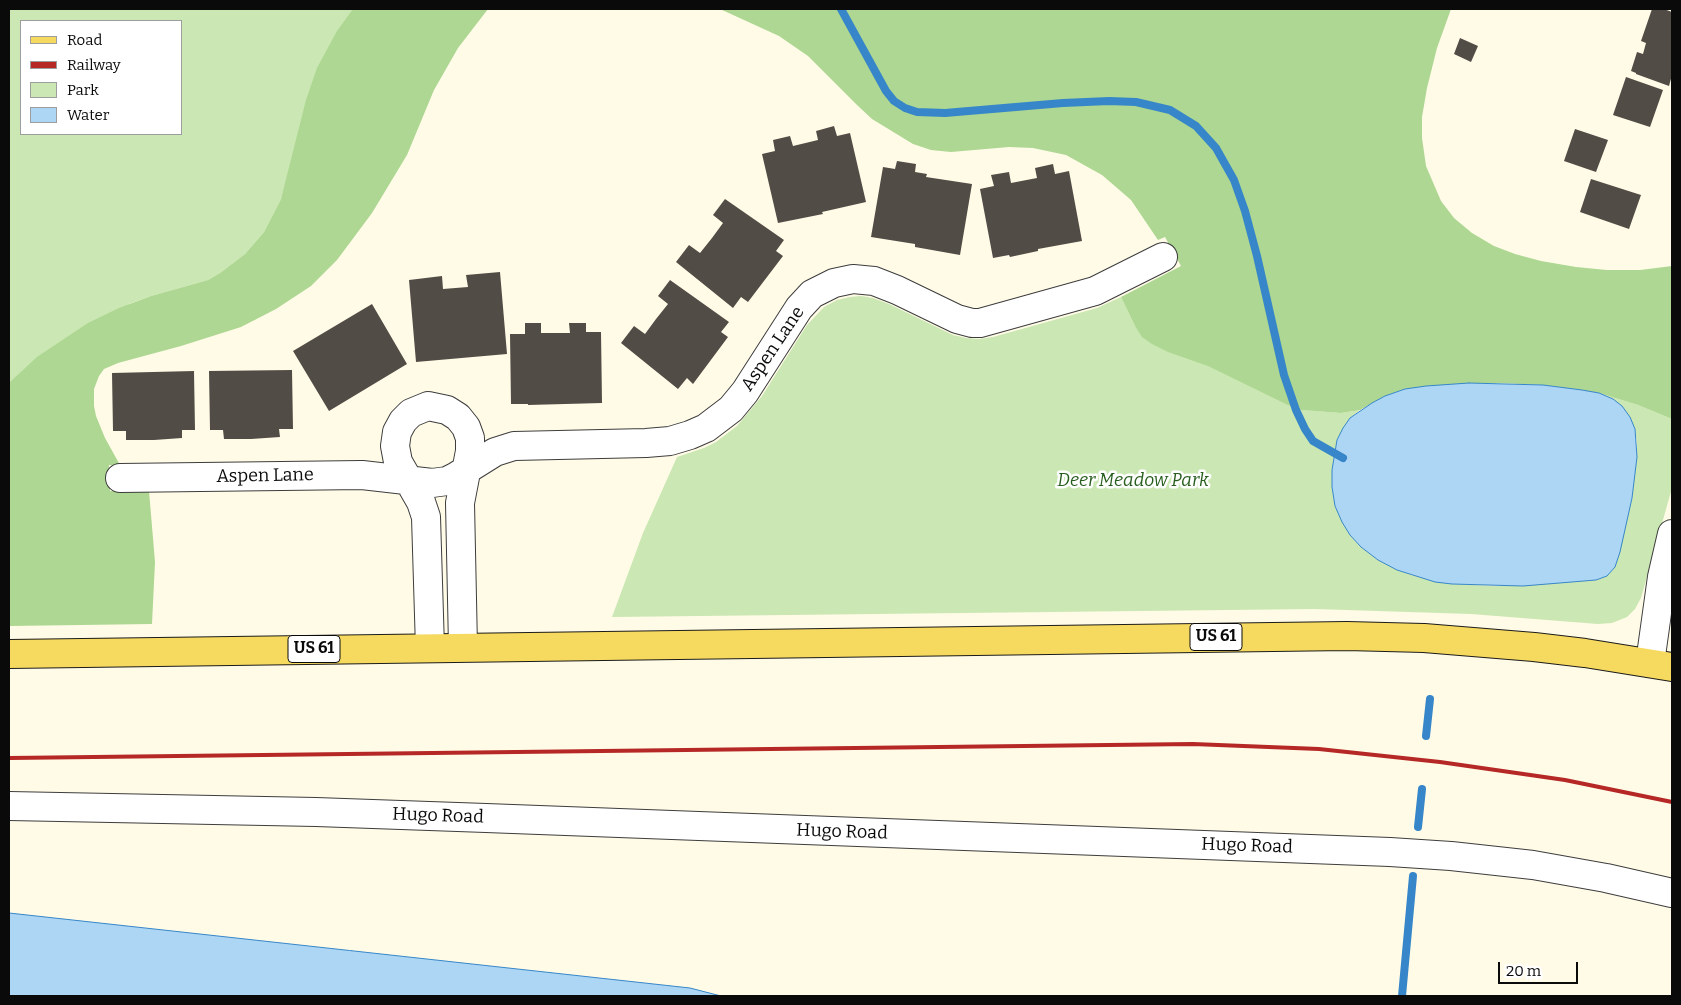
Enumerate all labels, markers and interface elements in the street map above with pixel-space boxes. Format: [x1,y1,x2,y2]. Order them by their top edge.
legend [20,20,182,135]
text: Road [67,31,102,49]
text: Railway [67,56,121,74]
text: Park [67,81,99,99]
text: Water [67,106,109,124]
street label: Aspen Lane [737,303,809,395]
street label: Aspen Lane [216,464,314,488]
park label: Deer Meadow Park [1057,470,1209,492]
road number: US 61 [1190,624,1242,650]
road number: US 61 [288,636,340,662]
street label: Hugo Road [392,804,484,828]
street label: Hugo Road [796,820,888,844]
street label: Hugo Road [1201,834,1293,858]
scale bar [1501,952,1581,984]
text: 20 m [1506,962,1541,980]

